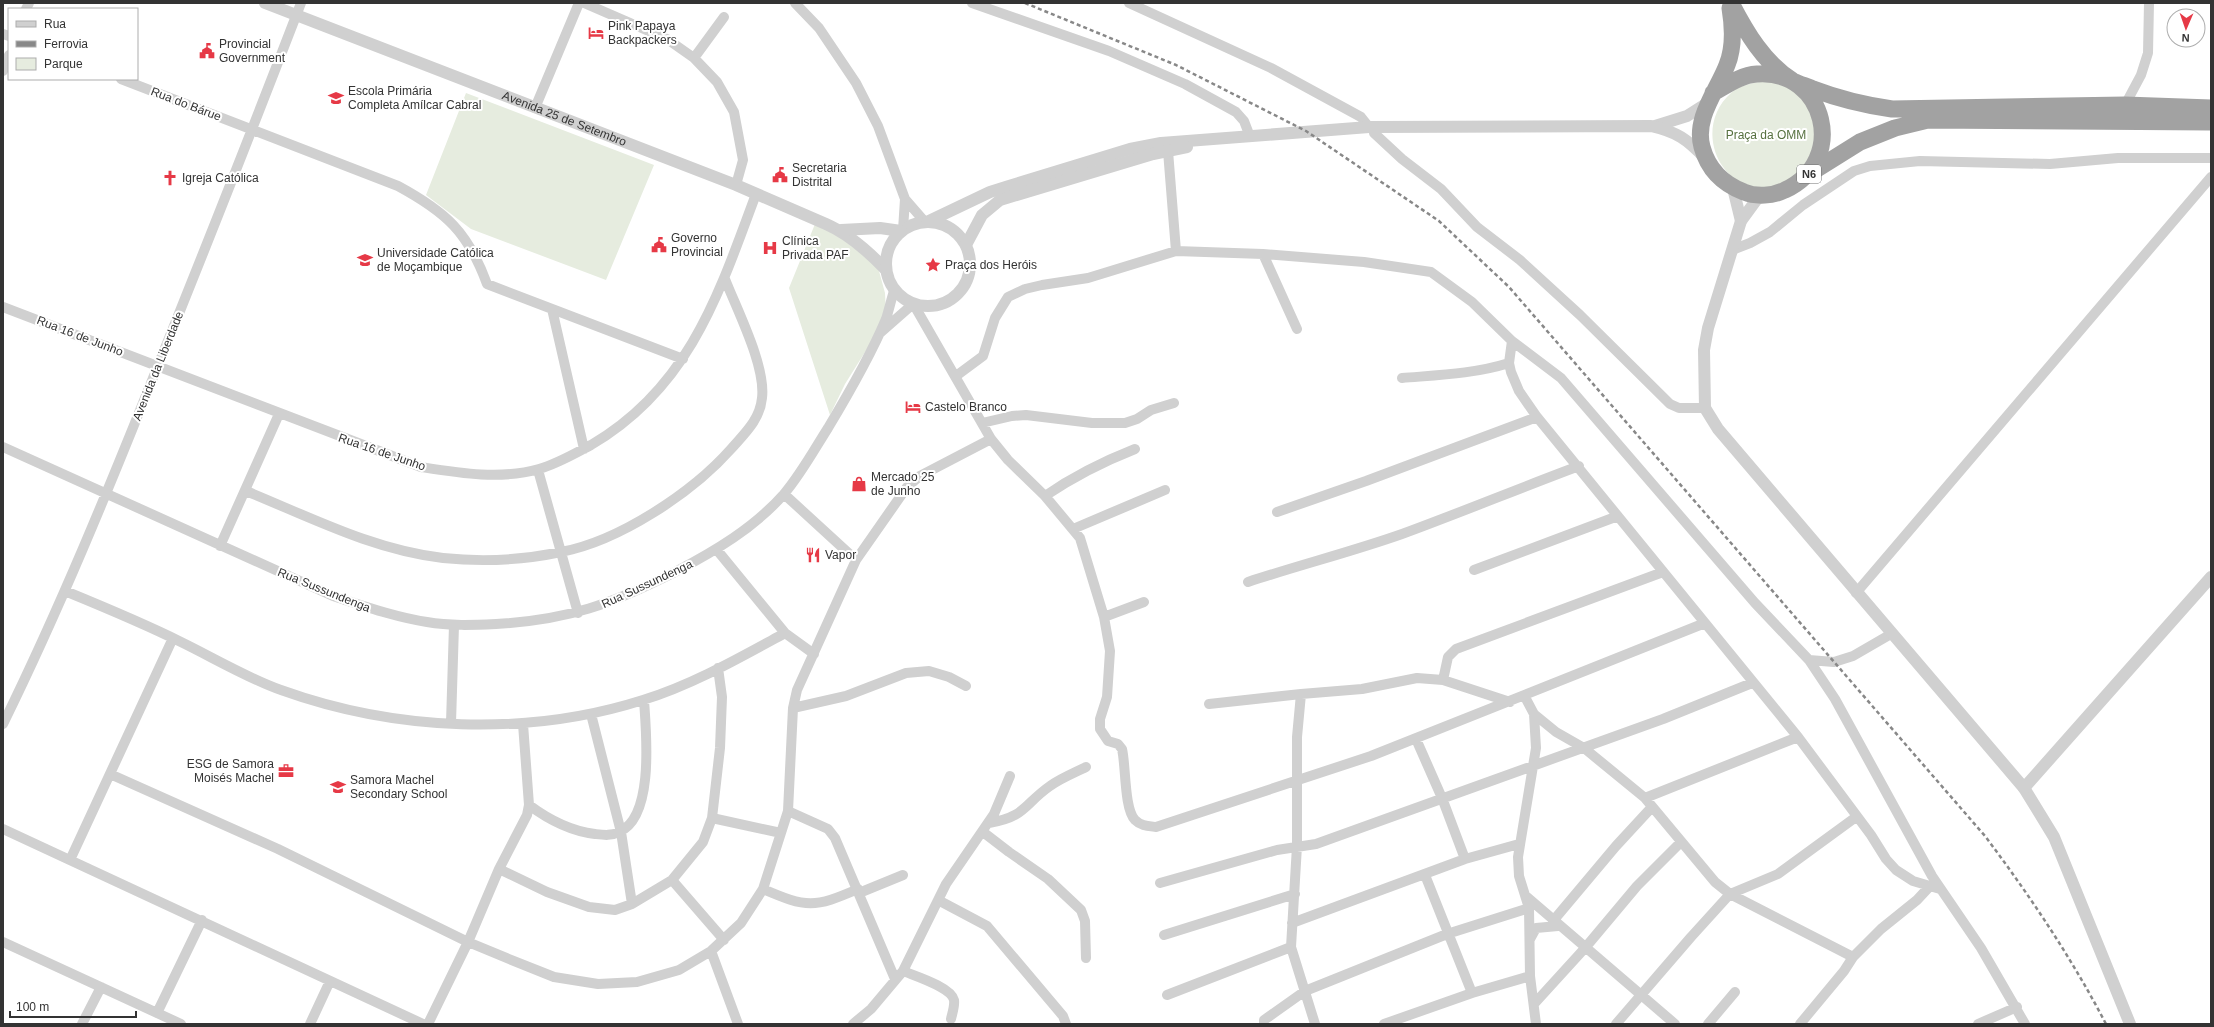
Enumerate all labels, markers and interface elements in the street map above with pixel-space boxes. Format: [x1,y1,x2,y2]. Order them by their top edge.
legend [8,8,138,80]
north arrow [2166,8,2206,48]
text: Rua [44,17,66,31]
place label: Pink Papaya Backpackers [608,19,677,47]
hotel icon: Pink Papaya Backpackers [587,24,605,42]
text: N [2181,32,2190,44]
text: Ferrovia [44,37,88,51]
place label: Provincial Government [219,37,286,65]
public building icon: Provincial Government [198,42,216,60]
text: Parque [44,57,83,71]
street label: Rua do Bárue [149,84,223,124]
place label: Escola Primária Completa Amílcar Cabral [348,84,481,112]
street label: Avenida 25 de Setembro [500,88,629,149]
school or university icon: Escola Primária Completa Amílcar Cabral [327,89,345,107]
park label: Praça da OMM [1726,128,1806,142]
place label: Secretaria Distrital [792,161,847,189]
road number: N6 [1797,165,1821,183]
public building icon: Secretaria Distrital [771,166,789,184]
church icon: Igreja Católica [161,169,179,187]
place label: Igreja Católica [182,171,259,185]
place label: Governo Provincial [671,231,723,259]
place label: Clínica Privada PAF [782,234,848,262]
public building icon: Governo Provincial [650,236,668,254]
hospital icon: Clínica Privada PAF [761,239,779,257]
place label: Universidade Católica de Moçambique [377,246,494,274]
school or university icon: Universidade Católica de Moçambique [356,251,374,269]
place icon: Praça dos Heróis [924,256,942,274]
place label: Praça dos Heróis [945,258,1037,272]
street label: Avenida da Liberdade [130,309,186,423]
street label: Rua 16 de Junho [35,313,125,359]
hotel icon: Castelo Branco [904,398,922,416]
place label: Castelo Branco [925,400,1007,414]
street label: Rua 16 de Junho [337,431,428,474]
place label: Mercado 25 de Junho [871,470,935,498]
shop icon: Mercado 25 de Junho [850,475,868,493]
restaurant icon: Vapor [804,546,822,564]
place label: Vapor [825,548,856,562]
street label: Rua Sussundenga [599,557,695,611]
street label: Rua Sussundenga [276,565,373,615]
place label: ESG de Samora Moisés Machel [187,757,274,785]
office icon: ESG de Samora Moisés Machel [277,762,295,780]
place label: Samora Machel Secondary School [350,773,447,801]
school or university icon: Samora Machel Secondary School [329,778,347,796]
scale bar [10,993,136,1019]
text: 100 m [16,1000,49,1014]

